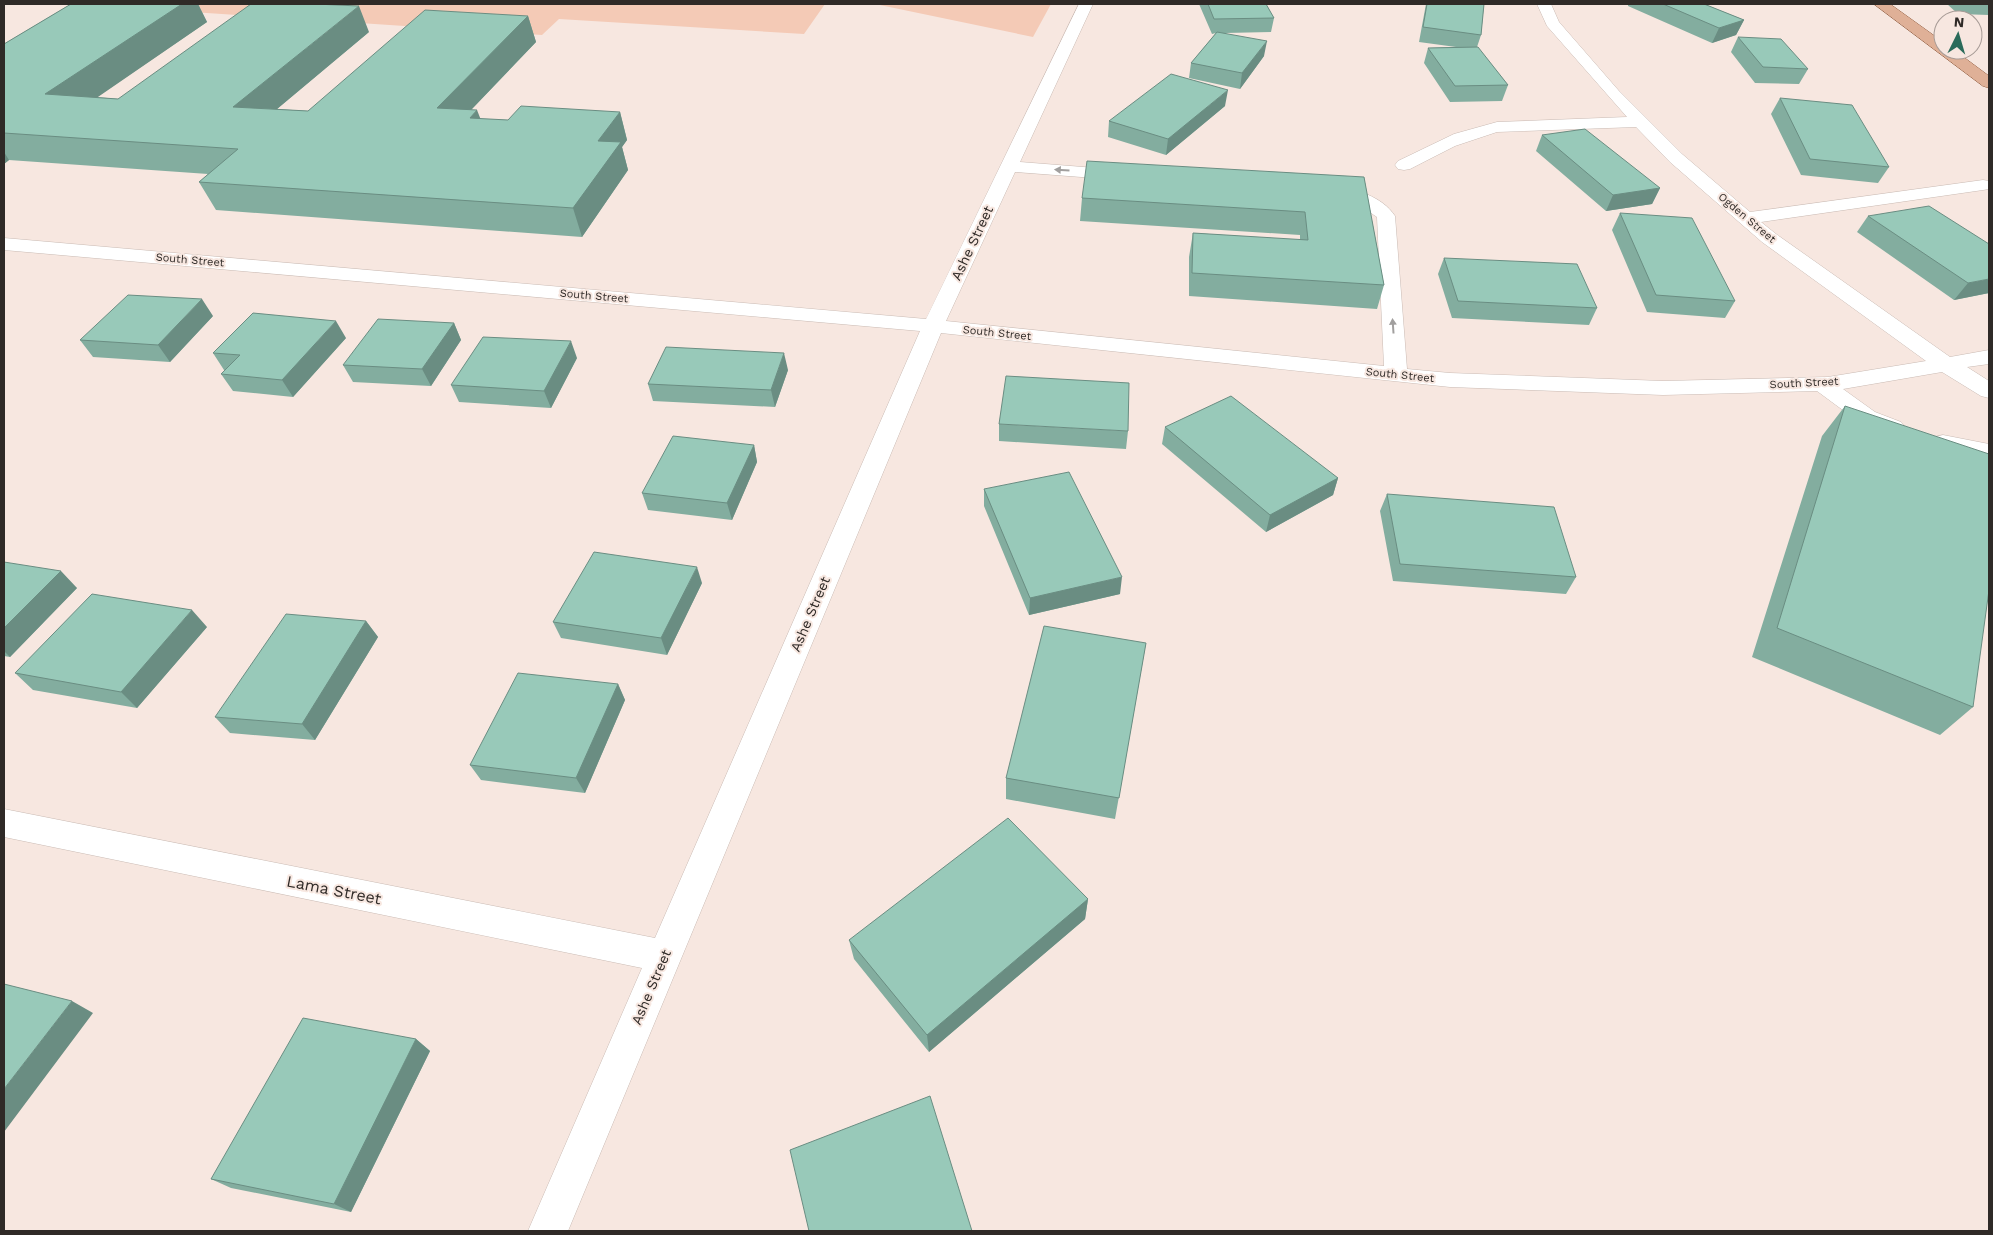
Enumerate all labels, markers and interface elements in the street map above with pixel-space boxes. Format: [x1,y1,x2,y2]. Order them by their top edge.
north arrow [1933,10,1983,60]
text: N [1953,14,1965,30]
one-way arrow [1053,166,1069,174]
street label: Ogden Street [1716,190,1779,246]
street label: Ashe Street [948,203,996,283]
street label: South Street [155,251,225,270]
street label: South Street [559,287,629,306]
one-way arrow [1388,318,1396,334]
street label: South Street [962,323,1032,343]
street label: South Street [1365,365,1435,385]
street label: South Street [1769,375,1839,391]
street label: Ashe Street [787,574,833,654]
street label: Lama Street [285,871,383,909]
street label: Ashe Street [628,947,674,1027]

